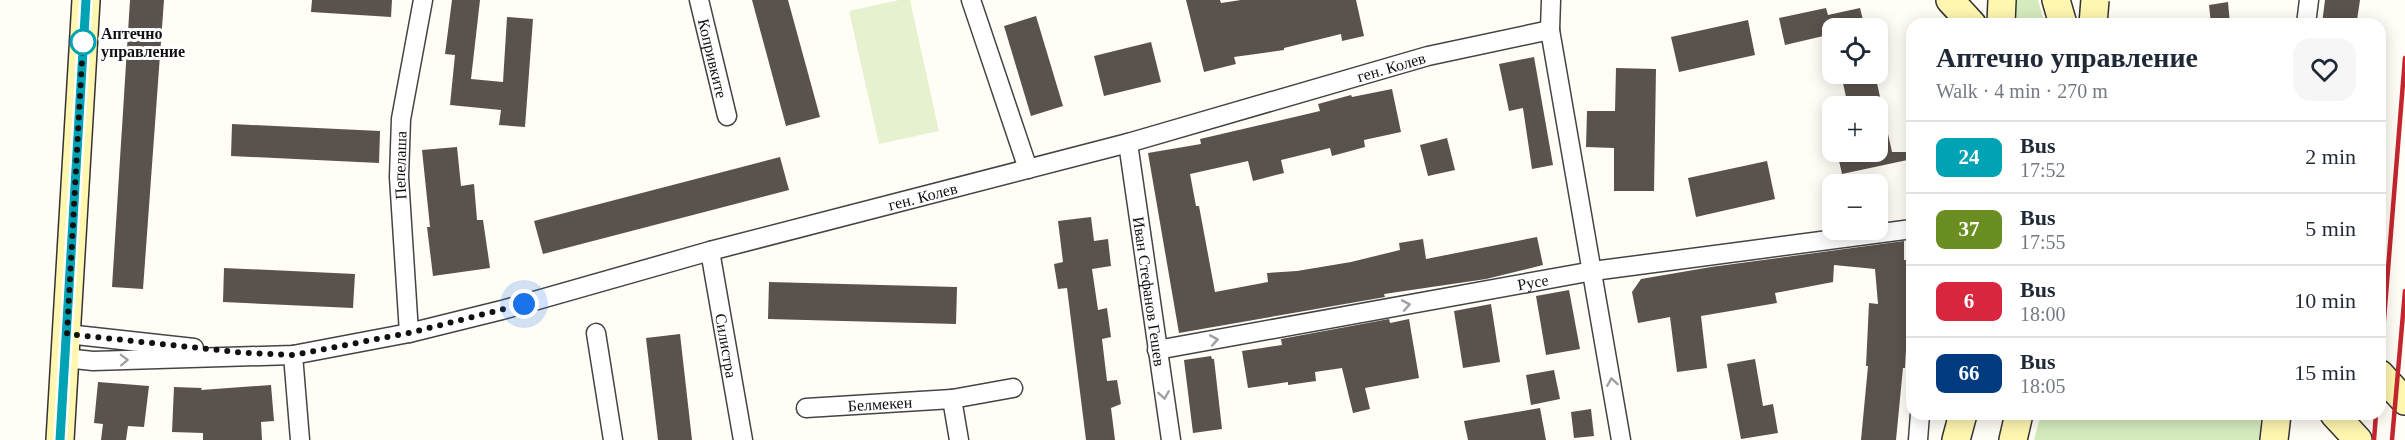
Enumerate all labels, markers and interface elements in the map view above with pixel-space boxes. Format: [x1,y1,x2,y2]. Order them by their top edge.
street label: Копривките [695,17,730,100]
map controls [1822,18,1888,240]
button: locate [1822,18,1888,84]
place label: Аптечно управление [101,25,185,61]
marker: Аптечно управление [70,29,96,55]
button: heart [2293,38,2356,101]
text: Аптечно управление [1936,42,2198,73]
street label: ген. Колев [1355,49,1428,85]
text: Walk · 4 min · 270 m [1936,80,2108,102]
button: + [1822,96,1888,162]
street label: Пепелаша [391,131,410,200]
text: Bus [2020,133,2055,158]
text: 2 min [2305,144,2356,169]
text: 24 [1959,145,1980,169]
text: 17:52 [2020,159,2066,181]
button: − [1822,174,1888,240]
street label: ген. Колев [887,179,959,214]
text: Bus [2020,205,2055,230]
street label: Иван Стефанов Гешев [1130,216,1168,368]
text: 5 min [2305,216,2356,241]
text: 37 [1959,217,1980,241]
text: 17:55 [2020,231,2066,253]
street label: Русе [1516,271,1550,294]
text: Bus [2020,277,2055,302]
text: 10 min [2294,288,2356,313]
your location [509,289,539,319]
text: 6 [1964,289,1974,313]
one-way arrow [1401,299,1411,312]
text: 18:00 [2020,303,2066,325]
street label: Силистра [712,312,740,379]
one-way arrow [1209,334,1219,347]
text: Bus [2020,349,2055,374]
one-way arrow [119,354,128,367]
text: 15 min [2294,360,2356,385]
text: 66 [1959,361,1980,385]
text: 18:05 [2020,375,2066,397]
one-way arrow [1606,378,1618,387]
one-way arrow [1157,390,1170,400]
street label: Белмекен [847,393,913,414]

